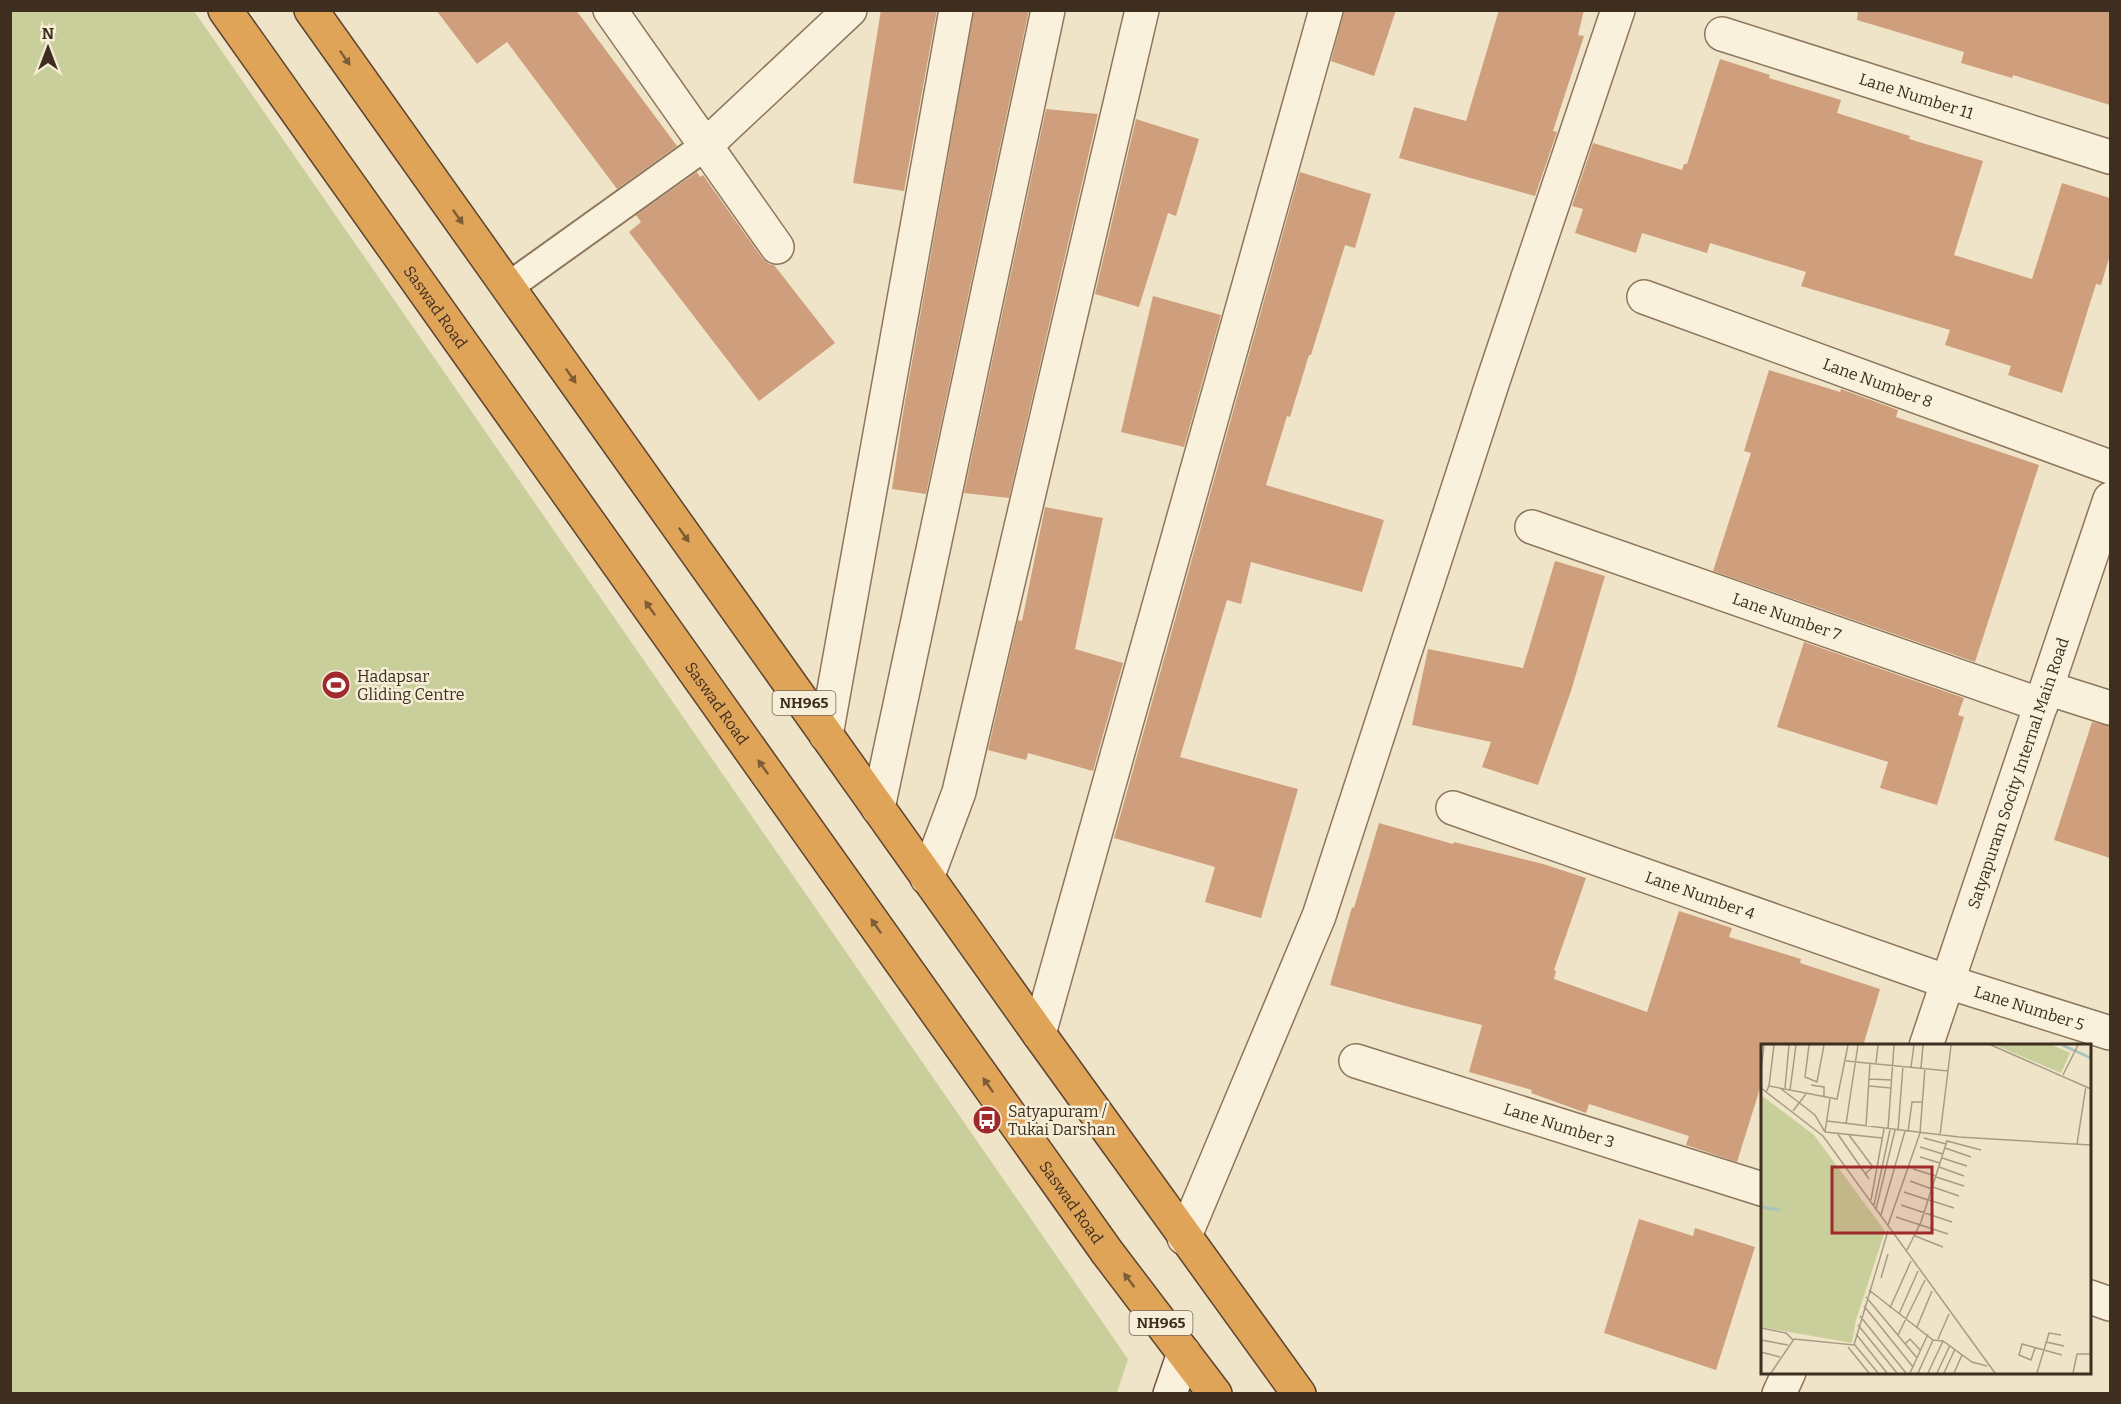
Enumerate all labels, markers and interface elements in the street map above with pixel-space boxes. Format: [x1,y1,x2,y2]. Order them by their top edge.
north arrow [18,18,78,78]
text: N [42,24,54,43]
one-way arrow [339,50,351,66]
street label: Lane Number 11 [1857,69,1976,123]
one-way arrow [452,209,464,225]
street label: Saswad Road [400,262,472,352]
street label: Lane Number 8 [1820,354,1935,411]
one-way arrow [565,368,577,384]
one-way arrow [678,527,690,543]
street label: Lane Number 7 [1730,588,1844,644]
one-way arrow [644,600,656,616]
street label: Satyapuram Socity Internal Main Road [1963,635,2072,911]
street label: Saswad Road [681,658,753,748]
place label: Hadapsar Gliding Centre [357,667,465,704]
sports icon: Hadapsar Gliding Centre [320,669,352,701]
road number: NH965 [772,691,836,715]
one-way arrow [757,759,769,775]
street label: Lane Number 4 [1643,867,1758,923]
one-way arrow [870,918,882,933]
street label: Lane Number 5 [1972,981,2087,1034]
inset map [1761,1044,2091,1374]
one-way arrow [983,1077,995,1092]
street label: Lane Number 3 [1502,1099,1617,1151]
place label: Satyapuram / Tukai Darshan [1008,1102,1116,1139]
bus stop icon: Satyapuram / Tukai Darshan [971,1104,1003,1136]
street label: Saswad Road [1036,1157,1108,1247]
one-way arrow [1122,1272,1135,1288]
road number: NH965 [1130,1311,1192,1335]

